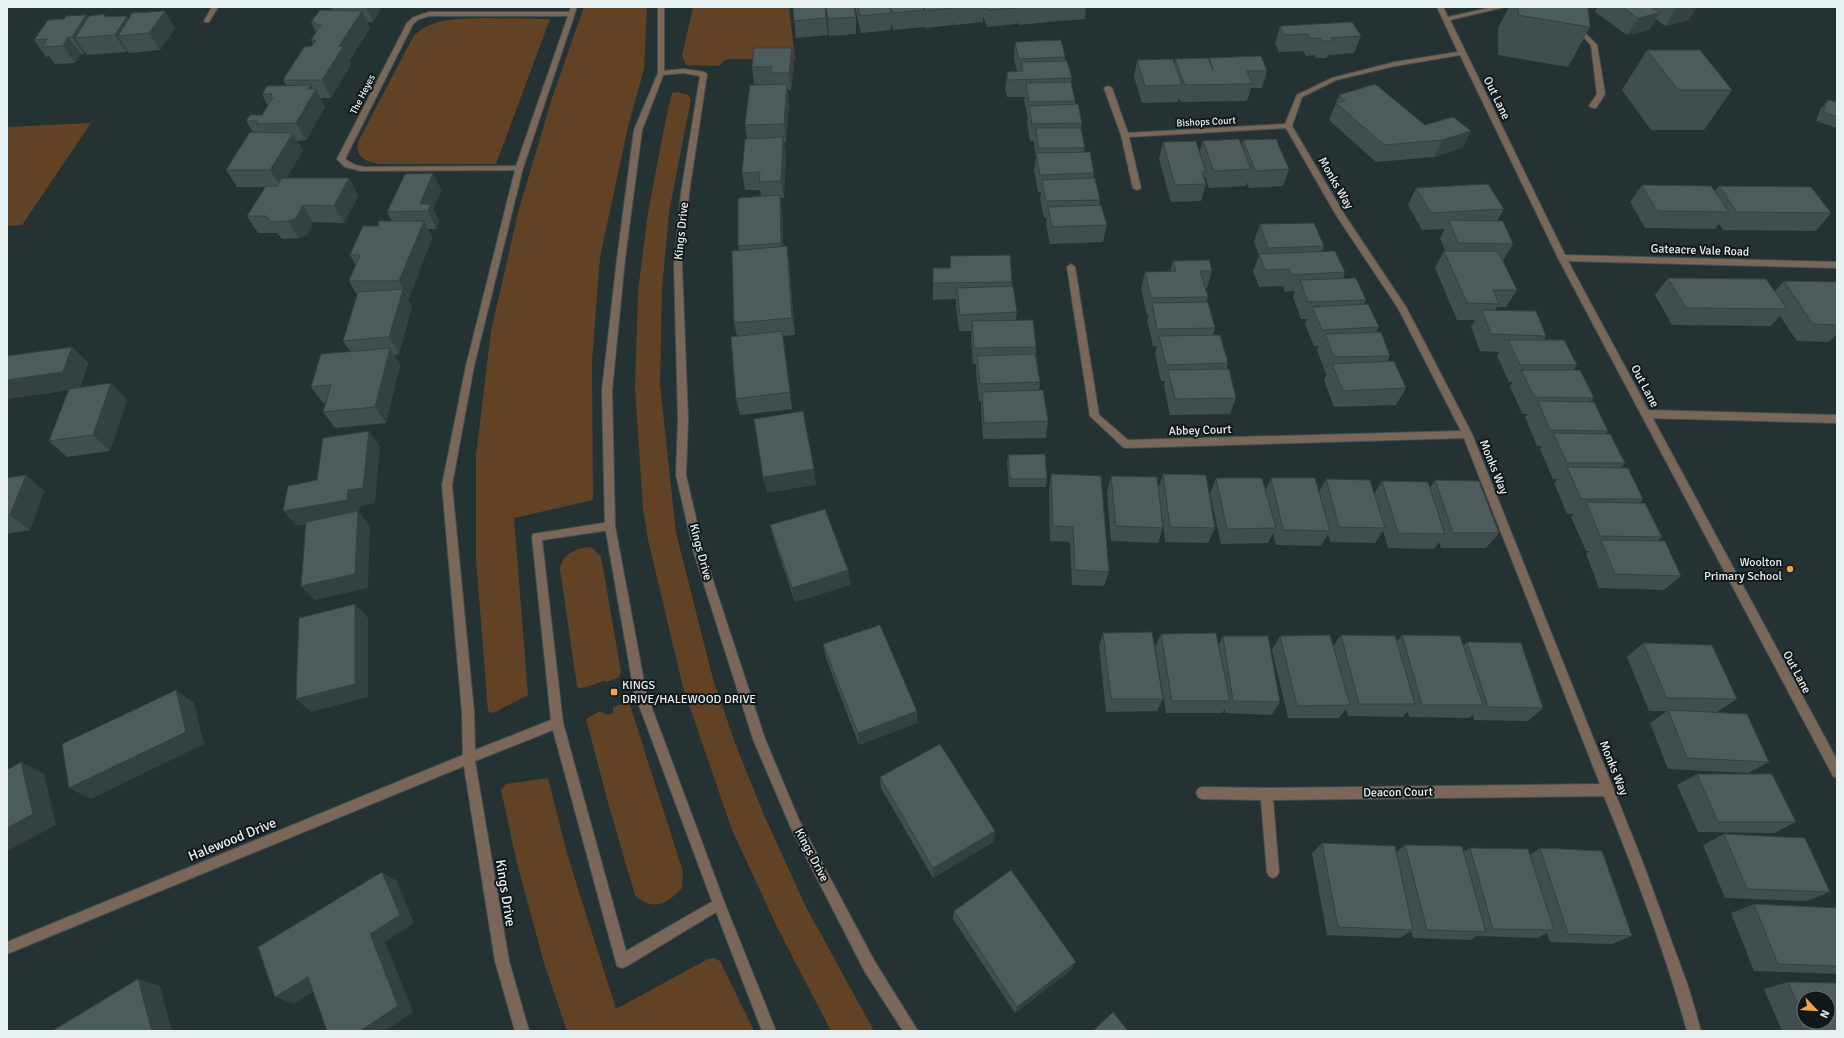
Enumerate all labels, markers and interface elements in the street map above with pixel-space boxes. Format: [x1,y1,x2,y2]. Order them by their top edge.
street label: The Heyes [348,72,378,116]
street label: Out Lane [1480,74,1513,122]
street label: Bishops Court [1176,114,1237,130]
street label: Monks Way [1315,155,1357,212]
street label: Kings Drive [671,201,692,261]
street label: Gateacre Vale Road [1650,241,1749,260]
street label: Out Lane [1627,362,1662,410]
street label: Abbey Court [1168,422,1232,439]
street label: Monks Way [1476,438,1511,497]
street label: Kings Drive [686,522,715,582]
place label: Woolton Primary School [1704,555,1782,584]
marker: Woolton Primary School [1785,564,1795,574]
street label: Out Lane [1779,648,1814,696]
place label: KINGS DRIVE/HALEWOOD DRIVE [622,678,756,707]
marker: KINGS DRIVE/HALEWOOD DRIVE [609,687,619,697]
street label: Monks Way [1596,739,1631,798]
street label: Deacon Court [1363,784,1433,801]
street label: Halewood Drive [186,814,279,865]
street label: Kings Drive [791,826,832,884]
street label: Kings Drive [492,858,519,928]
north arrow [1796,990,1836,1030]
text: N [1817,1008,1832,1020]

